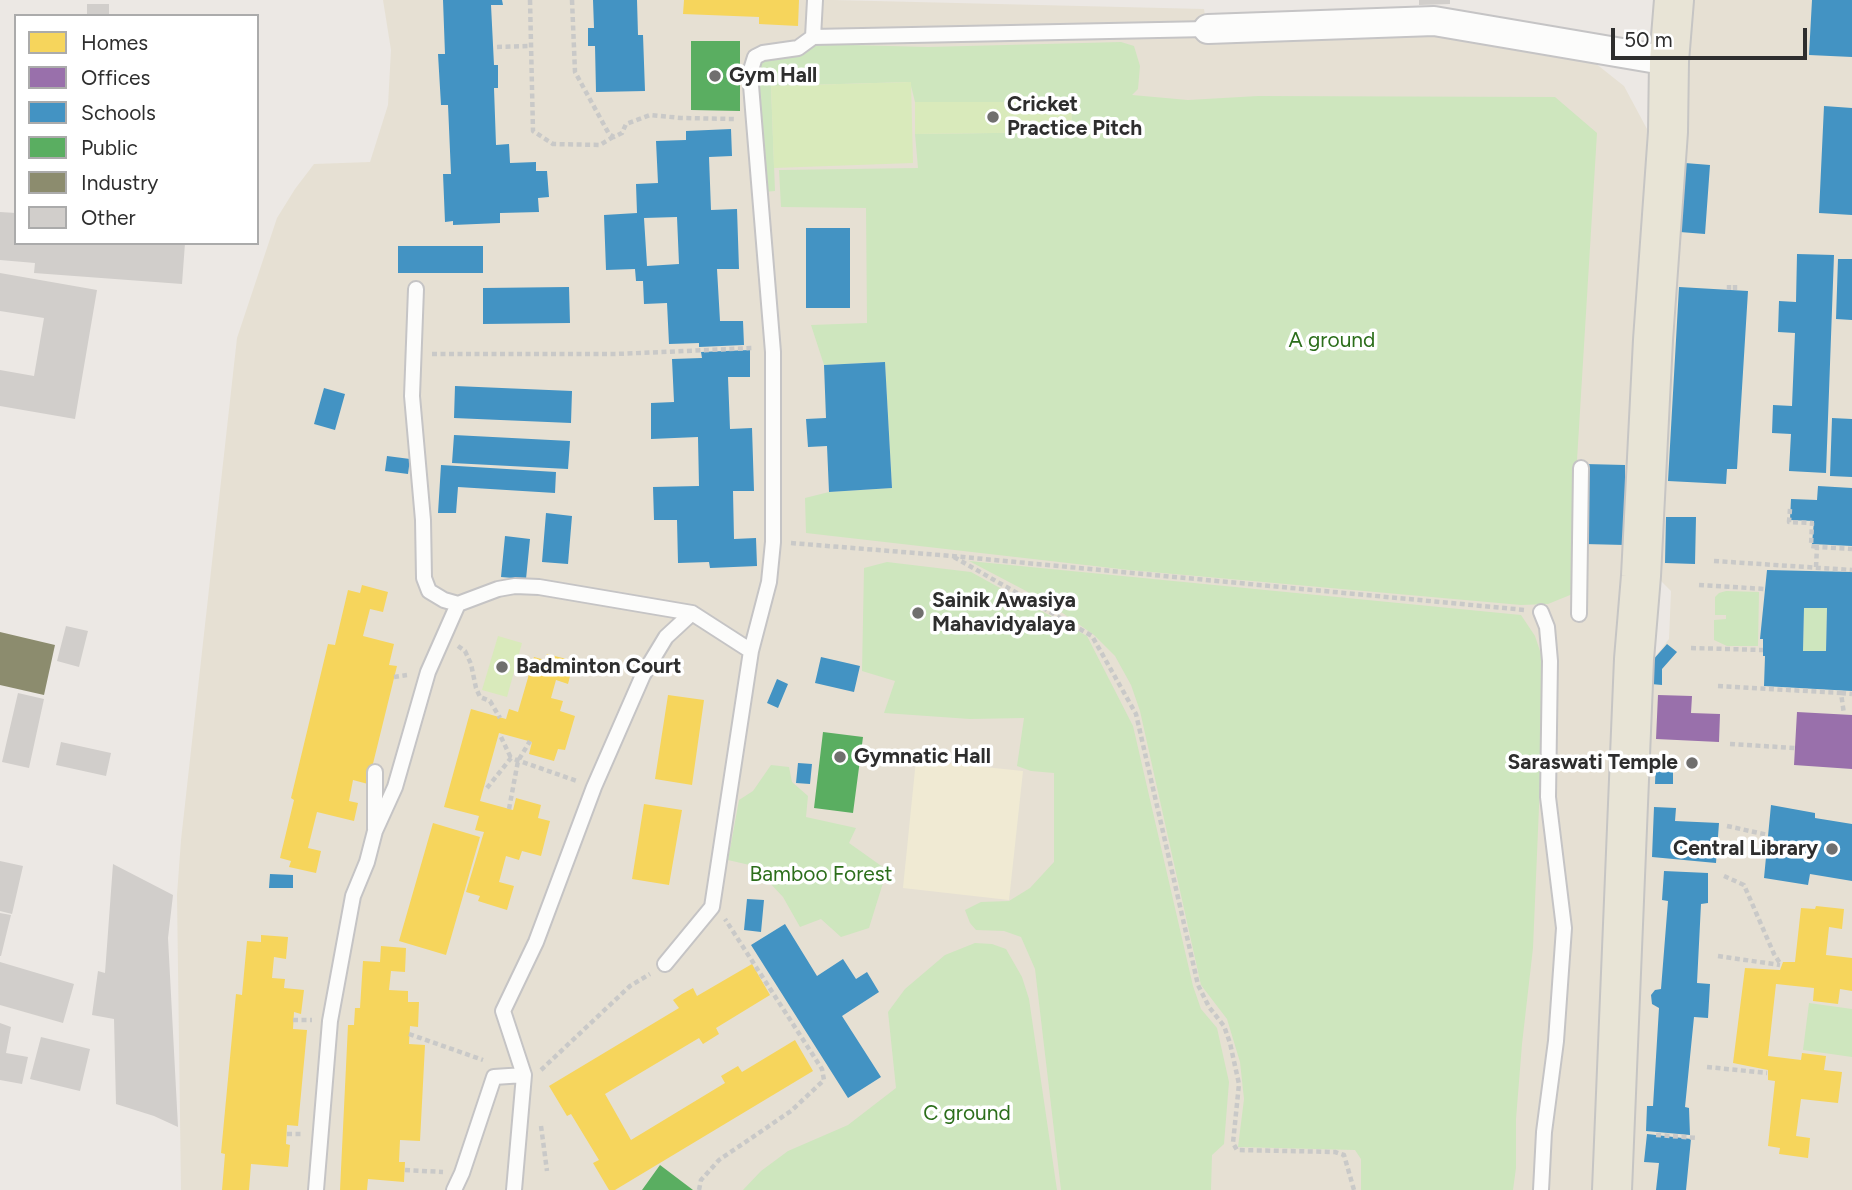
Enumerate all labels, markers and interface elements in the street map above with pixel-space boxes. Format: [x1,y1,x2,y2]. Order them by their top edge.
legend [14,14,259,245]
scale bar [1614,14,1810,58]
text: 50 m [1624,27,1673,52]
text: Homes [81,30,148,55]
place label: Gym Hall [729,63,817,89]
text: Offices [81,65,150,90]
marker: Gym Hall [707,68,723,84]
place label: Cricket Practice Pitch [1007,92,1142,142]
text: Schools [81,100,156,125]
marker: Cricket Practice Pitch [985,109,1001,125]
text: Public [81,135,138,160]
text: Industry [81,170,158,195]
text: Other [81,205,136,230]
park label: A ground [1289,328,1375,354]
place label: Sainik Awasiya Mahavidyalaya [932,588,1076,638]
marker: Sainik Awasiya Mahavidyalaya [910,605,926,621]
place label: Badminton Court [516,654,681,680]
marker: Badminton Court [494,659,510,675]
place label: Gymnatic Hall [854,744,991,770]
marker: Gymnatic Hall [832,749,848,765]
place label: Saraswati Temple [1508,750,1678,776]
marker: Saraswati Temple [1684,755,1700,771]
place label: Central Library [1673,836,1818,862]
marker: Central Library [1824,841,1840,857]
park label: Bamboo Forest [749,862,893,888]
park label: C ground [923,1101,1011,1127]

